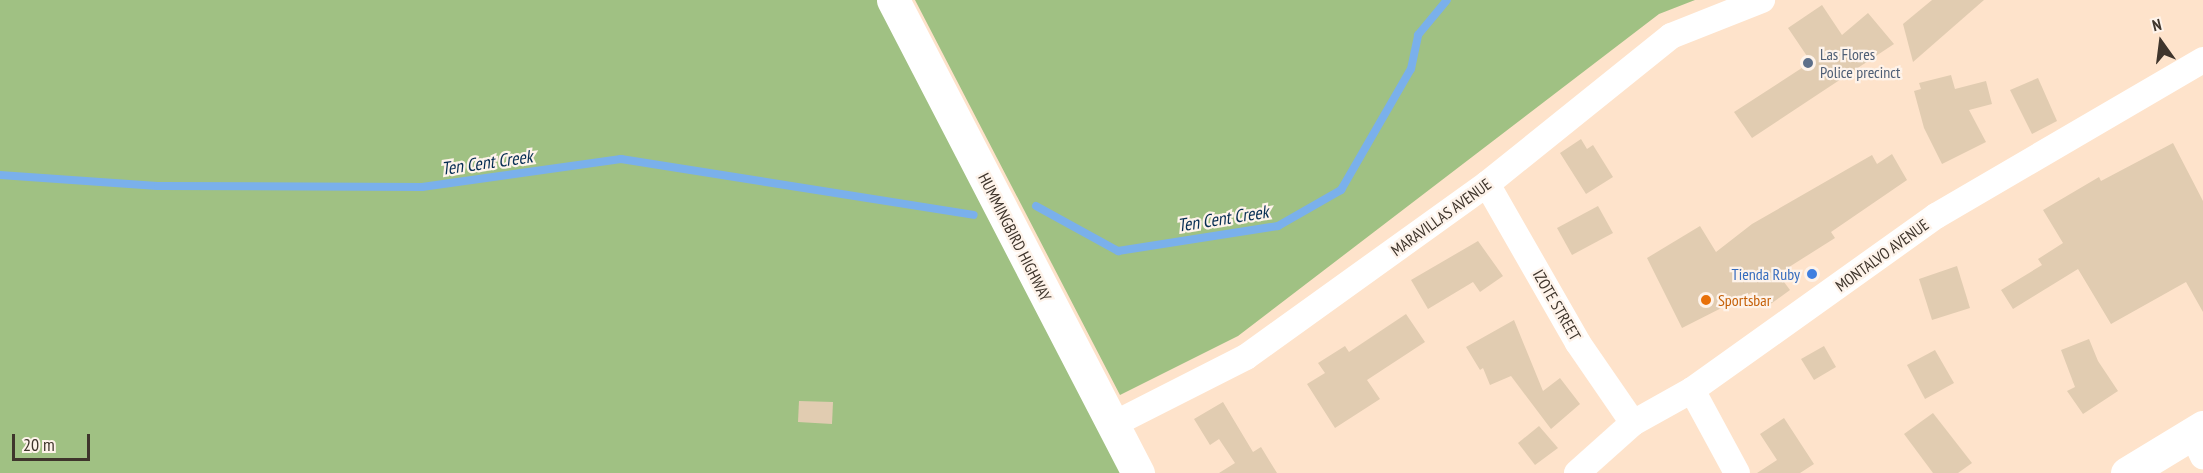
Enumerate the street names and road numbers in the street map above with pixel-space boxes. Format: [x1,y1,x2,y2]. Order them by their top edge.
street label: HUMMINGBIRD HIGHWAY [974,170,1056,304]
street label: MARAVILLAS AVENUE [1387,174,1495,260]
street label: MONTALVO AVENUE [1831,215,1933,295]
street label: IZOTE STREET [1529,266,1585,344]

